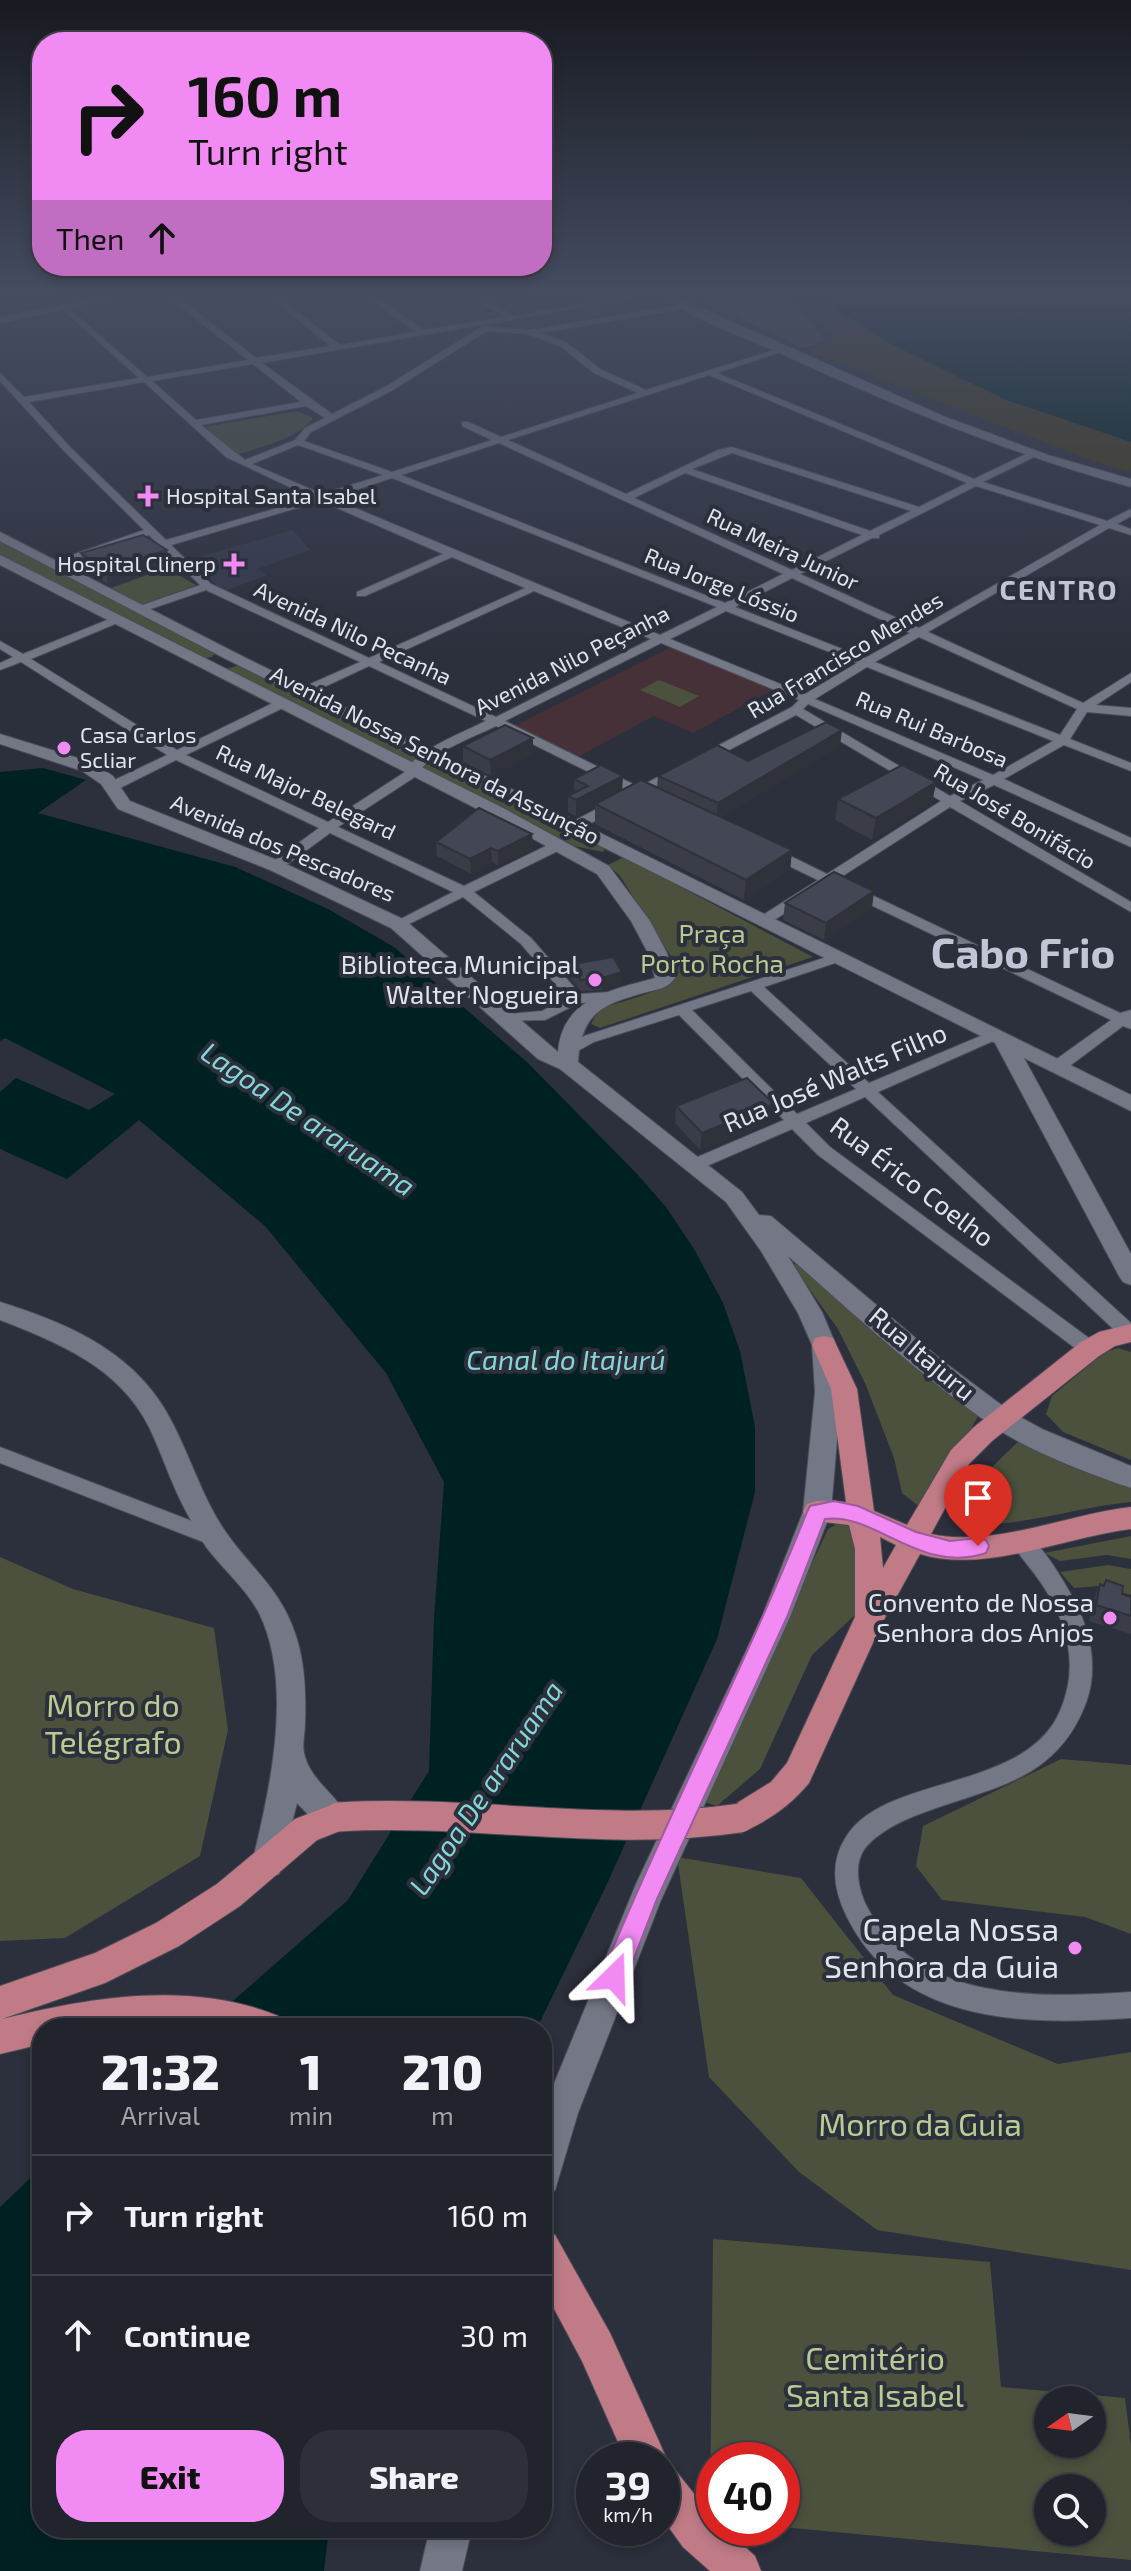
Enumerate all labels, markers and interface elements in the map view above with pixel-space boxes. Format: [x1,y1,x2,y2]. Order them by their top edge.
text: 160 m [188,61,342,128]
icon: right [56,64,160,168]
text: Turn right [188,129,348,172]
icon: ahead [140,216,184,260]
text: Then [56,220,124,256]
place label: Hospital Santa Isabel [166,482,377,508]
marker: Hospital Santa Isabel [137,485,159,507]
street label: Rua Meira Junior [703,502,864,595]
street label: Rua Jorge Lóssio [641,541,803,627]
place label: Hospital Clinerp [57,550,216,576]
marker: Hospital Clinerp [223,553,245,575]
district label: CENTRO [999,572,1119,606]
street label: Avenida Nilo Pecanha [251,575,456,689]
street label: Rua Francisco Mendes [742,586,947,723]
street label: Avenida Nilo Peçanha [470,599,674,721]
street label: Avenida Nossa Senhora da Assunção [266,660,604,850]
street label: Rua Rui Barbosa [853,684,1012,772]
place label: Casa Carlos Scliar [80,721,196,772]
street label: Rua Major Belegard [212,738,400,845]
marker: Casa Carlos Scliar [55,739,73,757]
street label: Rua José Bonifácio [930,757,1101,874]
street label: Avenida dos Pescadores [167,788,399,906]
park label: Praça Porto Rocha [640,917,784,978]
district label: Cabo Frio [931,926,1115,976]
place label: Biblioteca Municipal Walter Nogueira [341,948,579,1009]
marker: Biblioteca Municipal Walter Nogueira [586,971,604,989]
street label: Rua José Walts Filho [718,1016,951,1138]
water label: Lagoa De araruama [195,1034,422,1202]
street label: Rua Érico Coelho [825,1109,1001,1252]
street label: Rua Itajuru [864,1300,982,1406]
water label: Canal do Itajurú [466,1342,666,1376]
pin [944,1464,1012,1546]
icon: arrive [956,1476,1000,1520]
place label: Convento de Nossa Senhora dos Anjos [868,1586,1094,1647]
marker: Convento de Nossa Senhora dos Anjos [1101,1609,1119,1627]
water label: Lagoa De araruama [401,1674,569,1901]
park label: Morro do Telégrafo [44,1685,182,1760]
place label: Capela Nossa Senhora da Guia [824,1909,1059,1984]
position arrow [572,1935,656,2019]
marker: Capela Nossa Senhora da Guia [1066,1939,1084,1957]
text: 21:32 [101,2042,220,2100]
text: 1 [300,2042,322,2100]
text: 210 [402,2042,483,2100]
text: Arrival [121,2099,200,2130]
text: min [289,2099,333,2130]
text: m [431,2099,454,2130]
park label: Morro da Guia [818,2104,1022,2142]
icon: right [56,2193,100,2237]
text: Turn right [124,2197,264,2233]
text: 160 m [448,2197,528,2233]
icon: ahead [56,2313,100,2357]
text: Continue [124,2317,251,2353]
text: 30 m [460,2317,528,2353]
park label: Cemitério Santa Isabel [786,2338,965,2413]
north arrow [1034,2386,1106,2458]
map controls [1034,2386,1106,2546]
button: Exit [56,2430,284,2522]
button: Share [300,2430,528,2522]
speed limit sign: 40 [696,2442,800,2546]
text: 39 [605,2460,651,2508]
button: search [1034,2474,1106,2546]
text: km/h [603,2502,653,2526]

